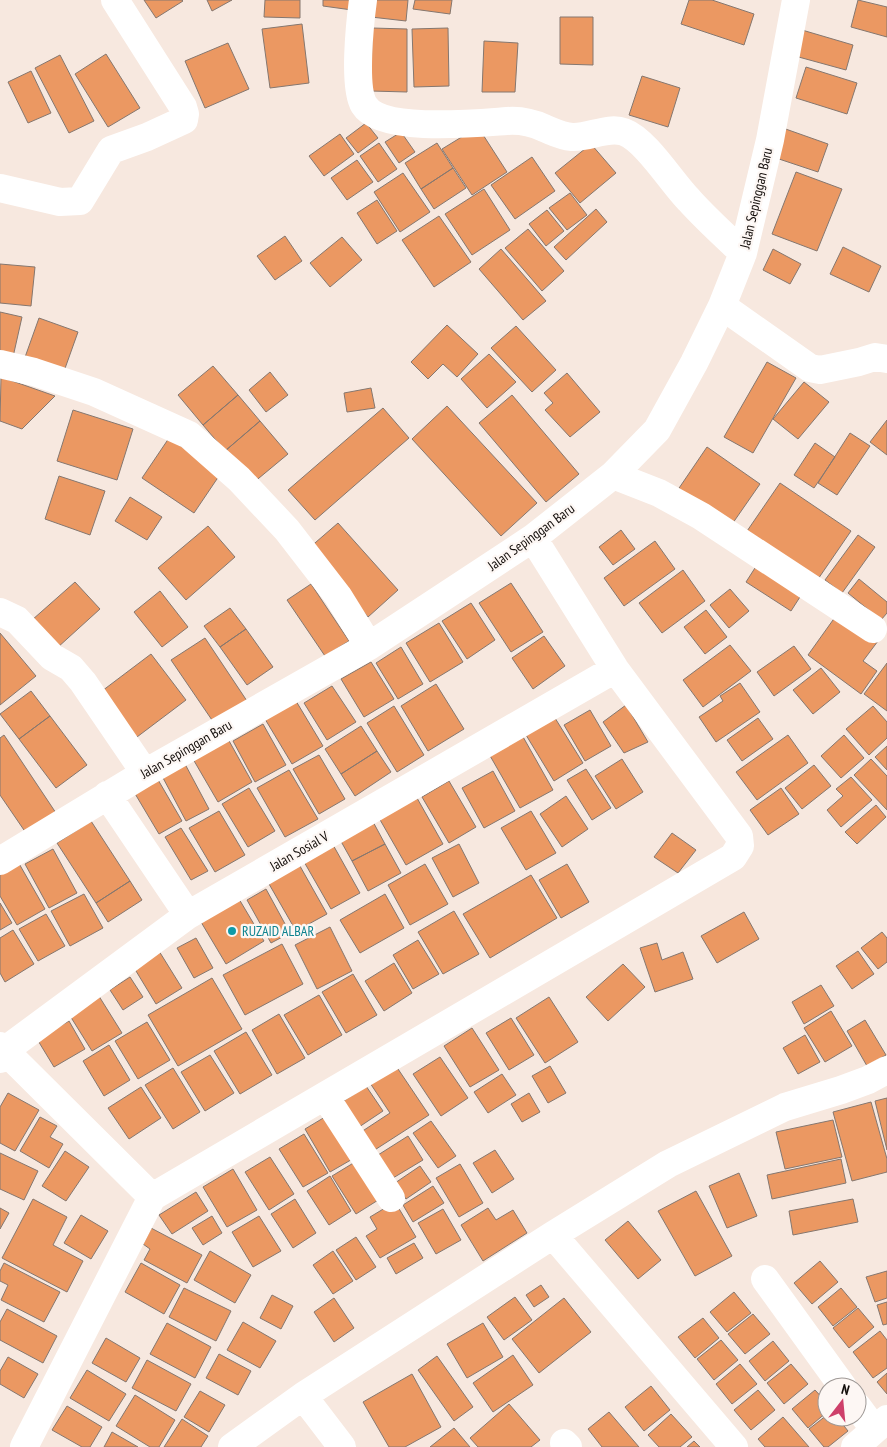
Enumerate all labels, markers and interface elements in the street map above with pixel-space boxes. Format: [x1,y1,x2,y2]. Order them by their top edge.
street label: Jalan Sepinggan Baru [735,146,776,251]
street label: Jalan Sepinggan Baru [483,499,578,575]
street label: Jalan Sepinggan Baru [136,715,235,783]
street label: Jalan Sosial V [266,827,332,875]
place label: RUZAID ALBAR [242,922,314,940]
marker: RUZAID ALBAR [226,925,238,937]
north arrow [817,1377,867,1427]
text: N [839,1380,852,1399]

